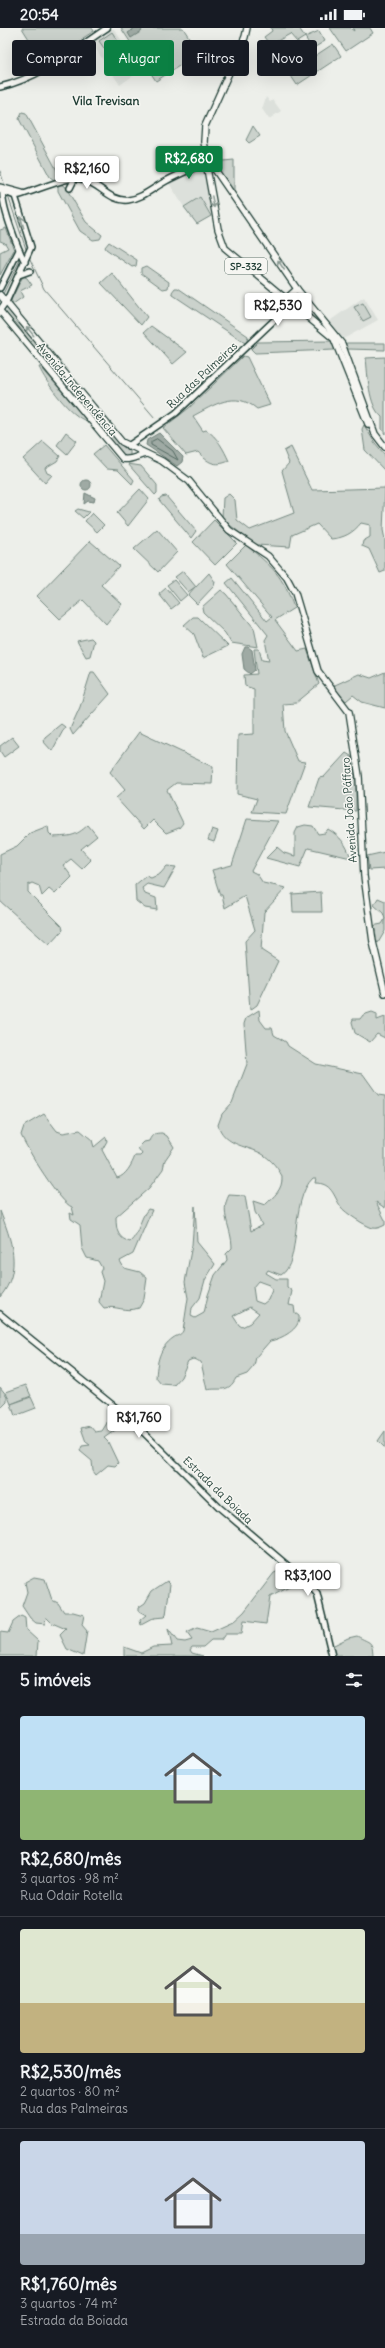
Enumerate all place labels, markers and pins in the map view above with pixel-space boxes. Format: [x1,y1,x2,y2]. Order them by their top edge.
pin: R$2,680 [152,146,226,180]
pin: R$2,160 [50,156,124,190]
pin: R$2,530 [241,293,315,327]
pin: R$1,760 [102,1405,176,1439]
pin: R$3,100 [271,1563,345,1597]

